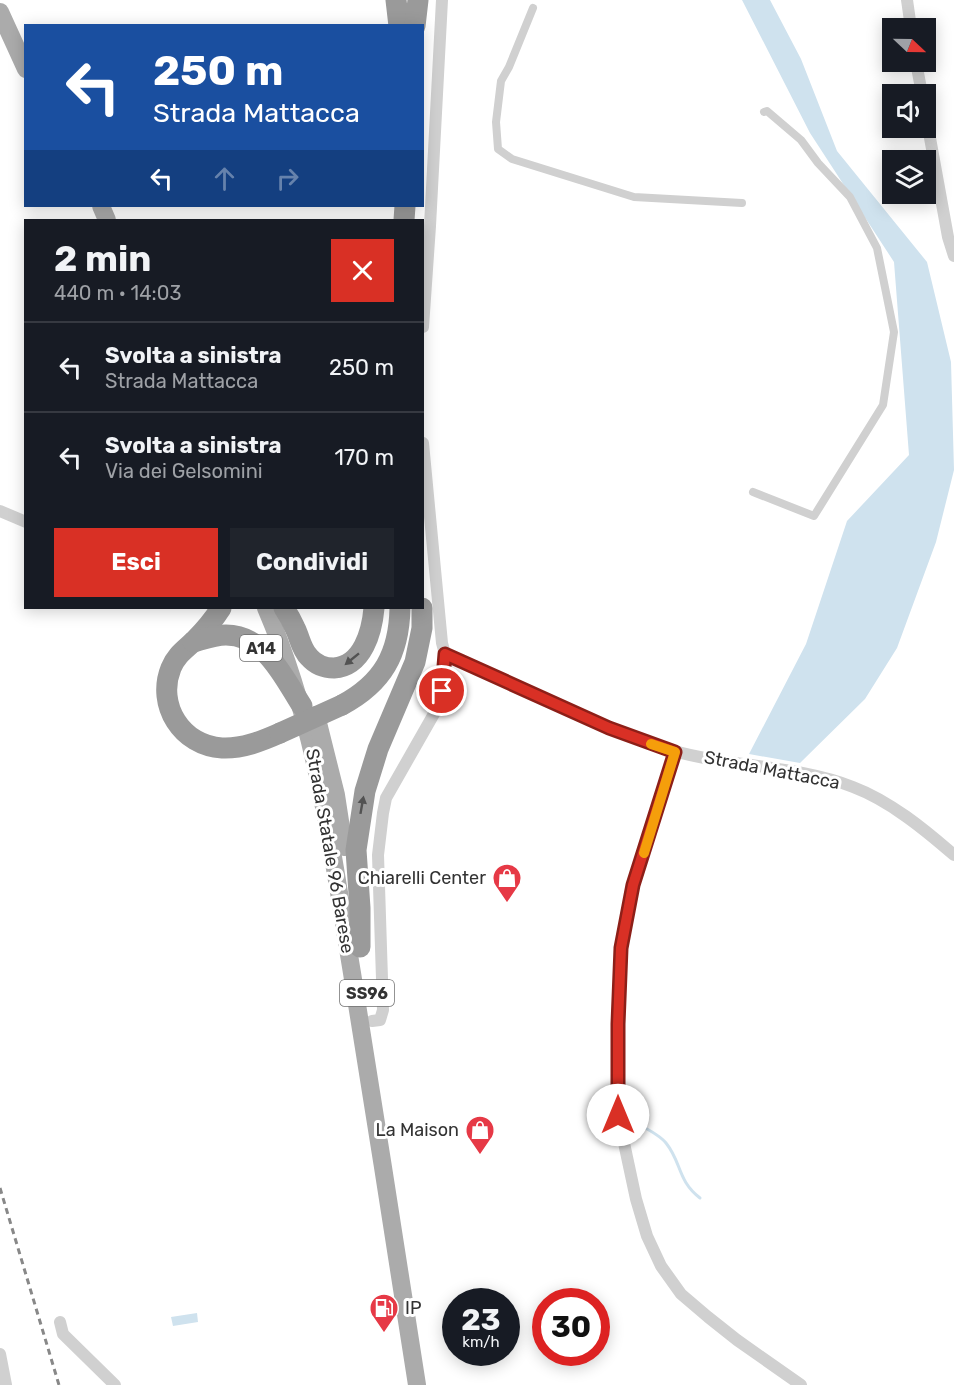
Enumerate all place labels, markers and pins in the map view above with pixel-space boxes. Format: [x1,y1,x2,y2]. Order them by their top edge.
pin [416,665,467,716]
shop icon: Chiarelli Center [491,862,523,904]
place label: Chiarelli Center [358,867,486,889]
shop icon: La Maison [464,1114,496,1156]
place label: La Maison [376,1119,459,1141]
fuel station icon: IP [368,1292,400,1334]
place label: IP [405,1297,421,1319]

